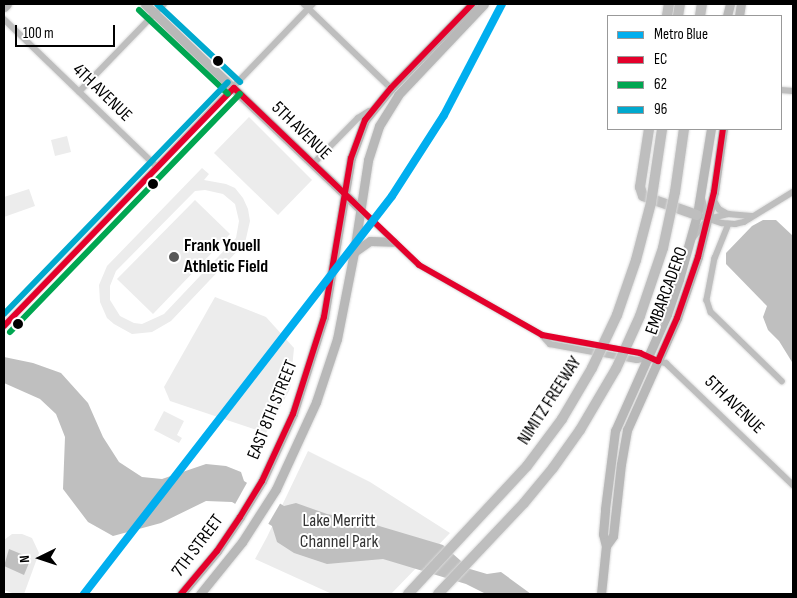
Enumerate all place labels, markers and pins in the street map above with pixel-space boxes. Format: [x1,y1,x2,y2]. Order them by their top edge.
unlabelled marker [213,56,223,66]
unlabelled marker [148,179,158,189]
place label: Frank Youell Athletic Field [184,236,268,278]
marker: Frank Youell Athletic Field [168,251,180,263]
unlabelled marker [13,319,23,329]

